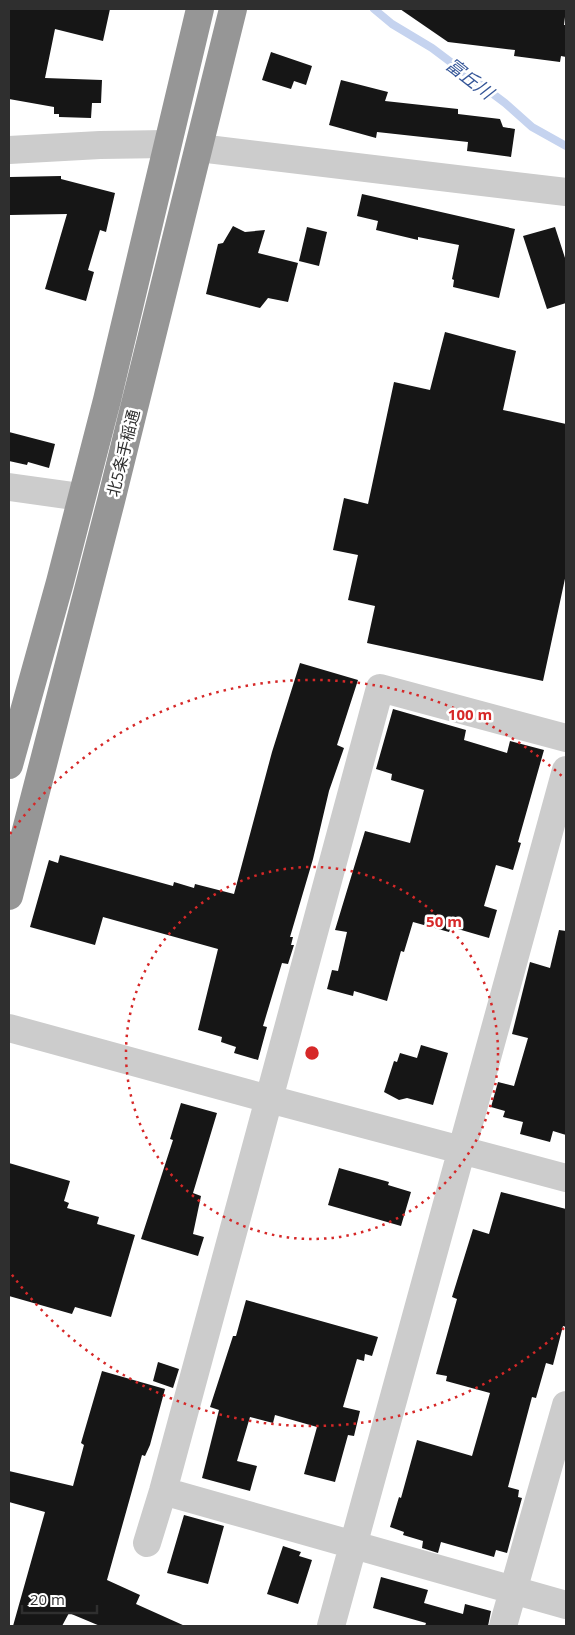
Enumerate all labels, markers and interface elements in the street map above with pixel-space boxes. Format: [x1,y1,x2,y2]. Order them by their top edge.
water label: 富丘川 [441,52,500,105]
street label: 北5条手稲通 [102,407,144,499]
text: 100 m [448,704,492,724]
text: 50 m [426,911,462,931]
centre of rings [303,1044,321,1062]
scale bar [22,1582,98,1614]
text: 20 m [30,1589,65,1609]

